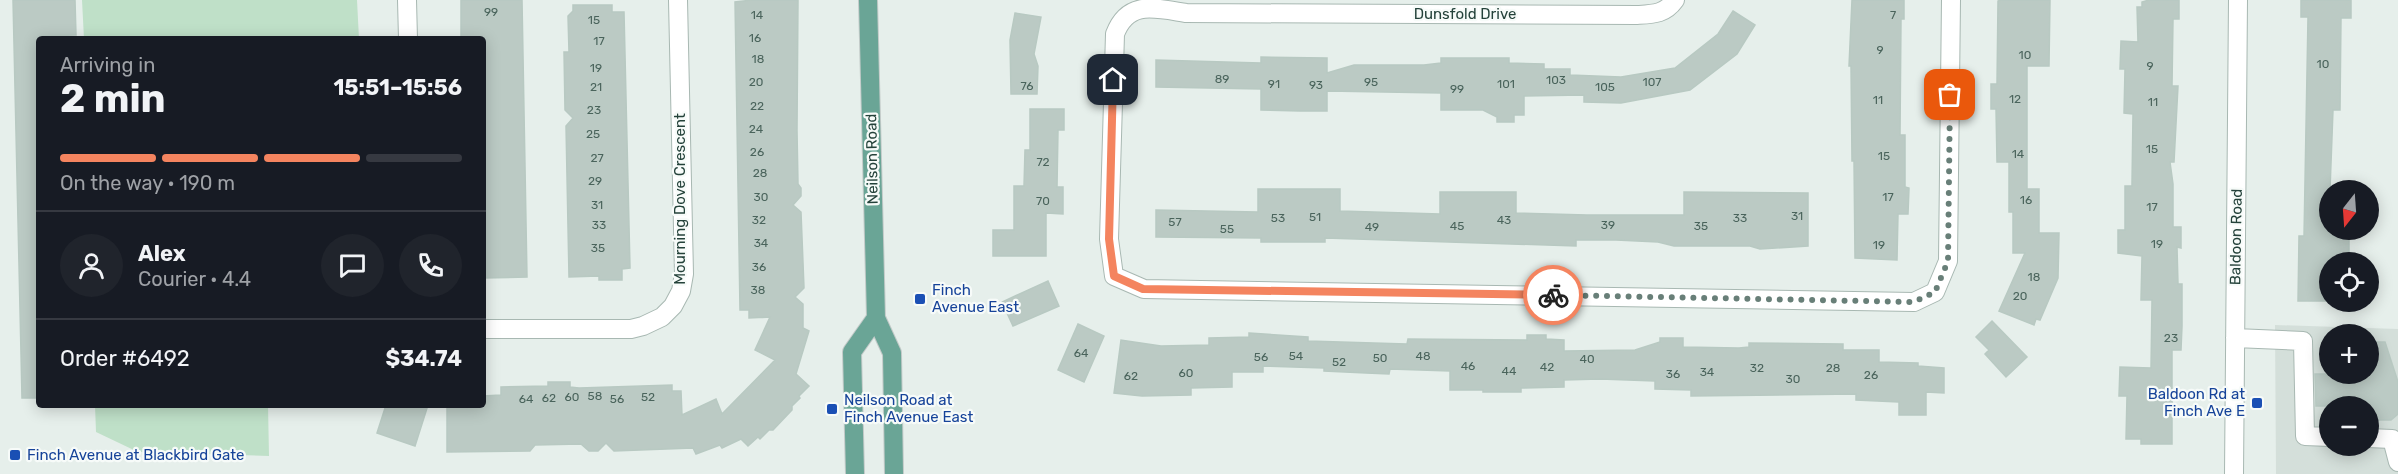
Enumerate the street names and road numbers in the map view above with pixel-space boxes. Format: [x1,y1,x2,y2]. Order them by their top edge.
street label: Dunsfold Drive [1414,5,1516,23]
street label: Mourning Dove Crescent [671,113,689,285]
street label: Neilson Road [862,114,882,204]
street label: Baldoon Road [2226,189,2246,285]

